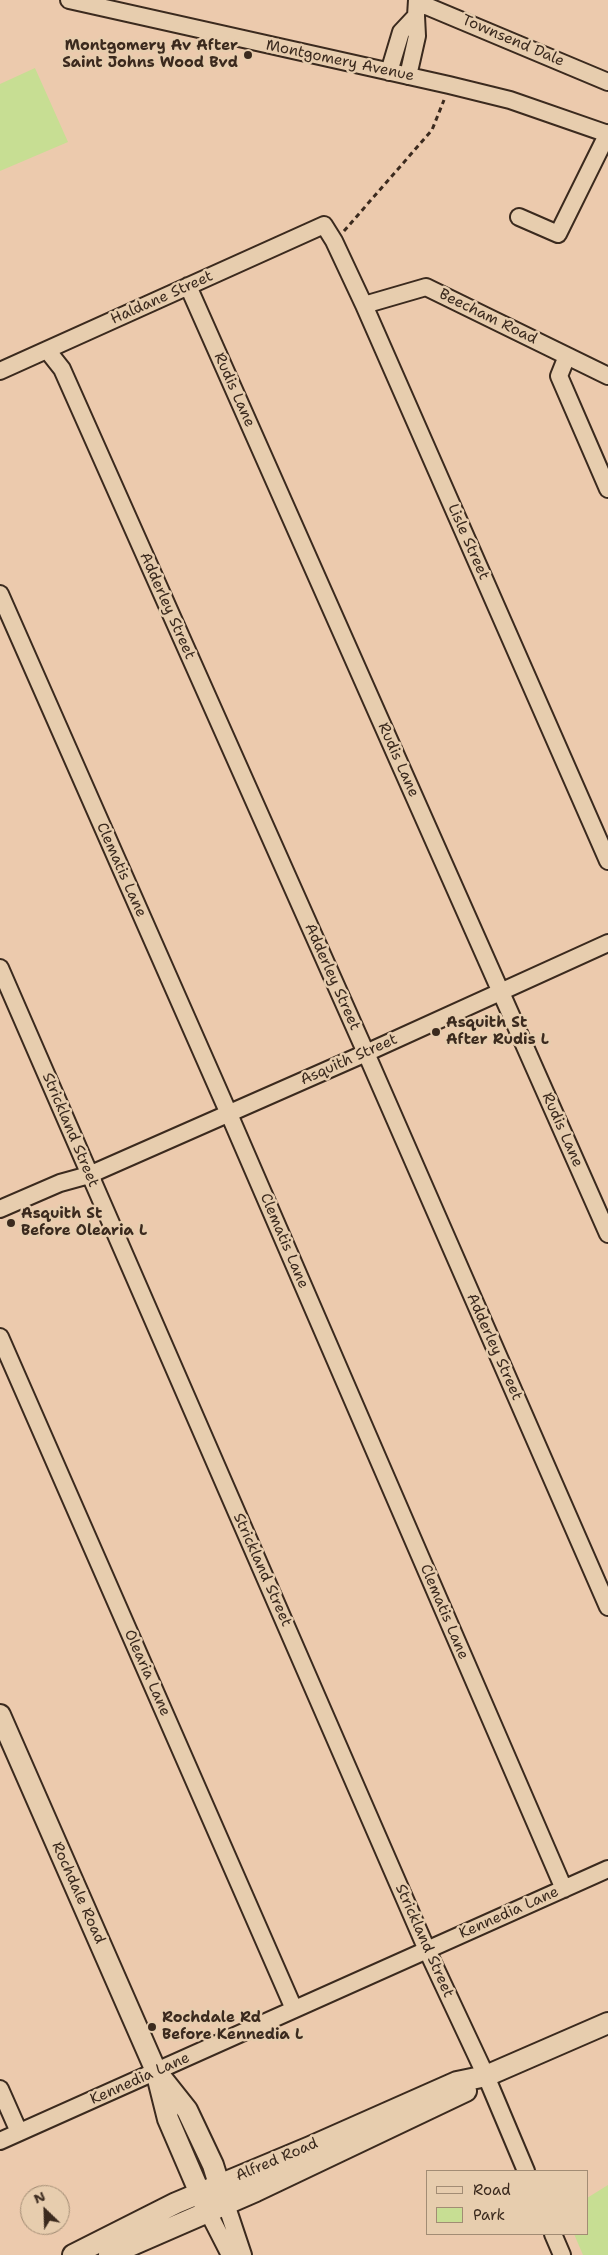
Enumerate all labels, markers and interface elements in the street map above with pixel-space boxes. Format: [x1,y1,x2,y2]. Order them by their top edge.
street label: Townsend Dale [459,11,567,71]
place label: Montgomery Av After Saint Johns Wood Bvd [62,37,238,72]
street label: Montgomery Avenue [264,37,416,85]
marker: Montgomery Av After Saint Johns Wood Bvd [242,49,254,61]
street label: Haldane Street [108,267,216,329]
street label: Beecham Road [436,285,540,349]
street label: Rudis Lane [210,350,258,430]
street label: Lisle Street [443,501,493,583]
street label: Adderley Street [135,550,199,662]
street label: Rudis Lane [374,720,422,800]
street label: Clematis Lane [92,820,150,920]
street label: Adderley Street [300,921,364,1033]
place label: Asquith St After Rudis L [446,1014,549,1049]
marker: Asquith St After Rudis L [430,1026,442,1038]
street label: Asquith Street [298,1031,400,1089]
street label: Strickland Street [38,1070,102,1190]
street label: Rudis Lane [538,1090,586,1170]
street label: Clematis Lane [256,1191,312,1291]
place label: Asquith St Before Olearia L [21,1205,147,1240]
marker: Asquith St Before Olearia L [5,1217,17,1229]
street label: Adderley Street [462,1291,526,1403]
street label: Strickland Street [229,1510,295,1630]
street label: Clematis Lane [416,1562,472,1662]
street label: Olearia Lane [120,1627,174,1719]
street label: Rochdale Road [47,1839,109,1947]
street label: Strickland Street [391,1881,457,2001]
street label: Kennedia Lane [456,1883,562,1943]
place label: Rochdale Rd Before Kennedia L [162,2009,303,2044]
marker: Rochdale Rd Before Kennedia L [146,2021,158,2033]
street label: Kennedia Lane [87,2049,193,2109]
street label: Alfred Road [233,2135,321,2185]
legend [426,2170,588,2235]
text: Road [473,2180,511,2200]
north arrow [20,2185,70,2235]
text: N [31,2187,48,2208]
text: Park [473,2205,505,2225]

